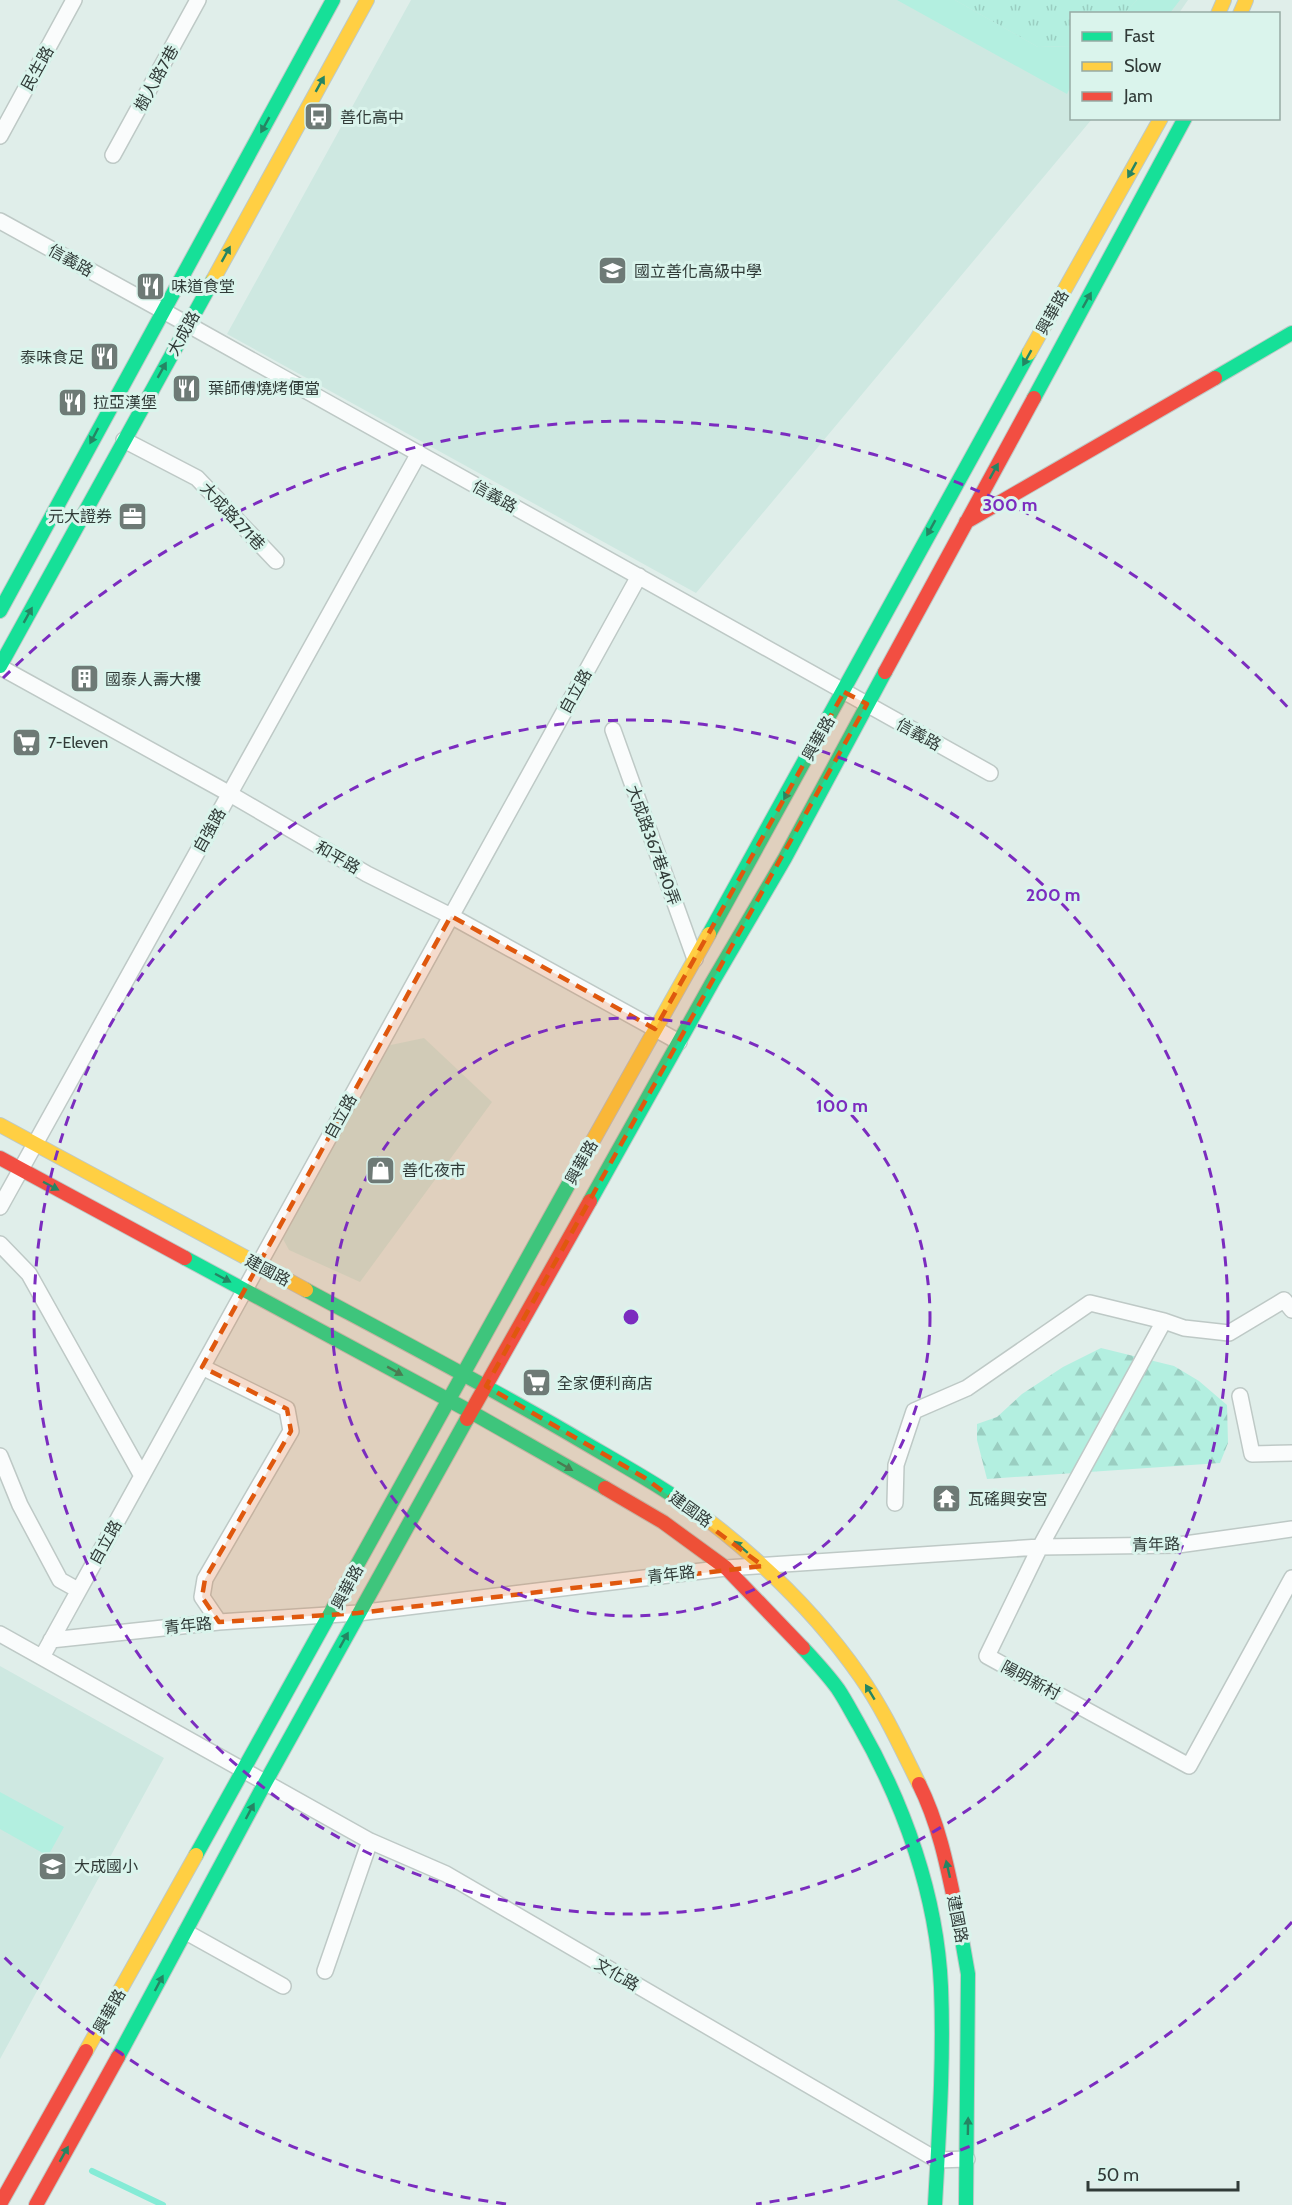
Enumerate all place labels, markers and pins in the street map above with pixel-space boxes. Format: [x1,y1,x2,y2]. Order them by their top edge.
bus stop icon: 善化高中 [303,101,335,133]
place label: 善化高中 [340,108,404,127]
school or university icon: 國立善化高級中學 [597,255,629,287]
place label: 國立善化高級中學 [634,262,762,281]
restaurant icon: 味道食堂 [134,270,166,302]
place label: 味道食堂 [171,277,235,296]
restaurant icon: 泰味食足 [89,341,121,373]
place label: 泰味食足 [20,348,84,367]
restaurant icon: 葉師傅燒烤便當 [171,372,203,404]
place label: 葉師傅燒烤便當 [208,379,320,398]
restaurant icon: 拉亞漢堡 [56,386,88,418]
place label: 拉亞漢堡 [93,393,157,412]
office icon: 元大證券 [117,500,149,532]
place label: 元大證券 [48,507,112,526]
building icon: 國泰人壽大樓 [68,663,100,695]
place label: 國泰人壽大樓 [105,670,201,689]
supermarket icon: 7-Eleven [11,726,43,758]
place label: 7-Eleven [48,733,108,752]
shop icon: 善化夜市 [365,1154,397,1186]
place label: 善化夜市 [402,1161,466,1180]
centre of rings [621,1307,641,1327]
supermarket icon: 全家便利商店 [520,1367,552,1399]
place label: 全家便利商店 [557,1374,653,1393]
temple icon: 瓦磘興安宮 [931,1483,963,1515]
place label: 瓦磘興安宮 [968,1490,1048,1509]
school or university icon: 大成國小 [37,1850,69,1882]
place label: 大成國小 [74,1857,138,1876]

